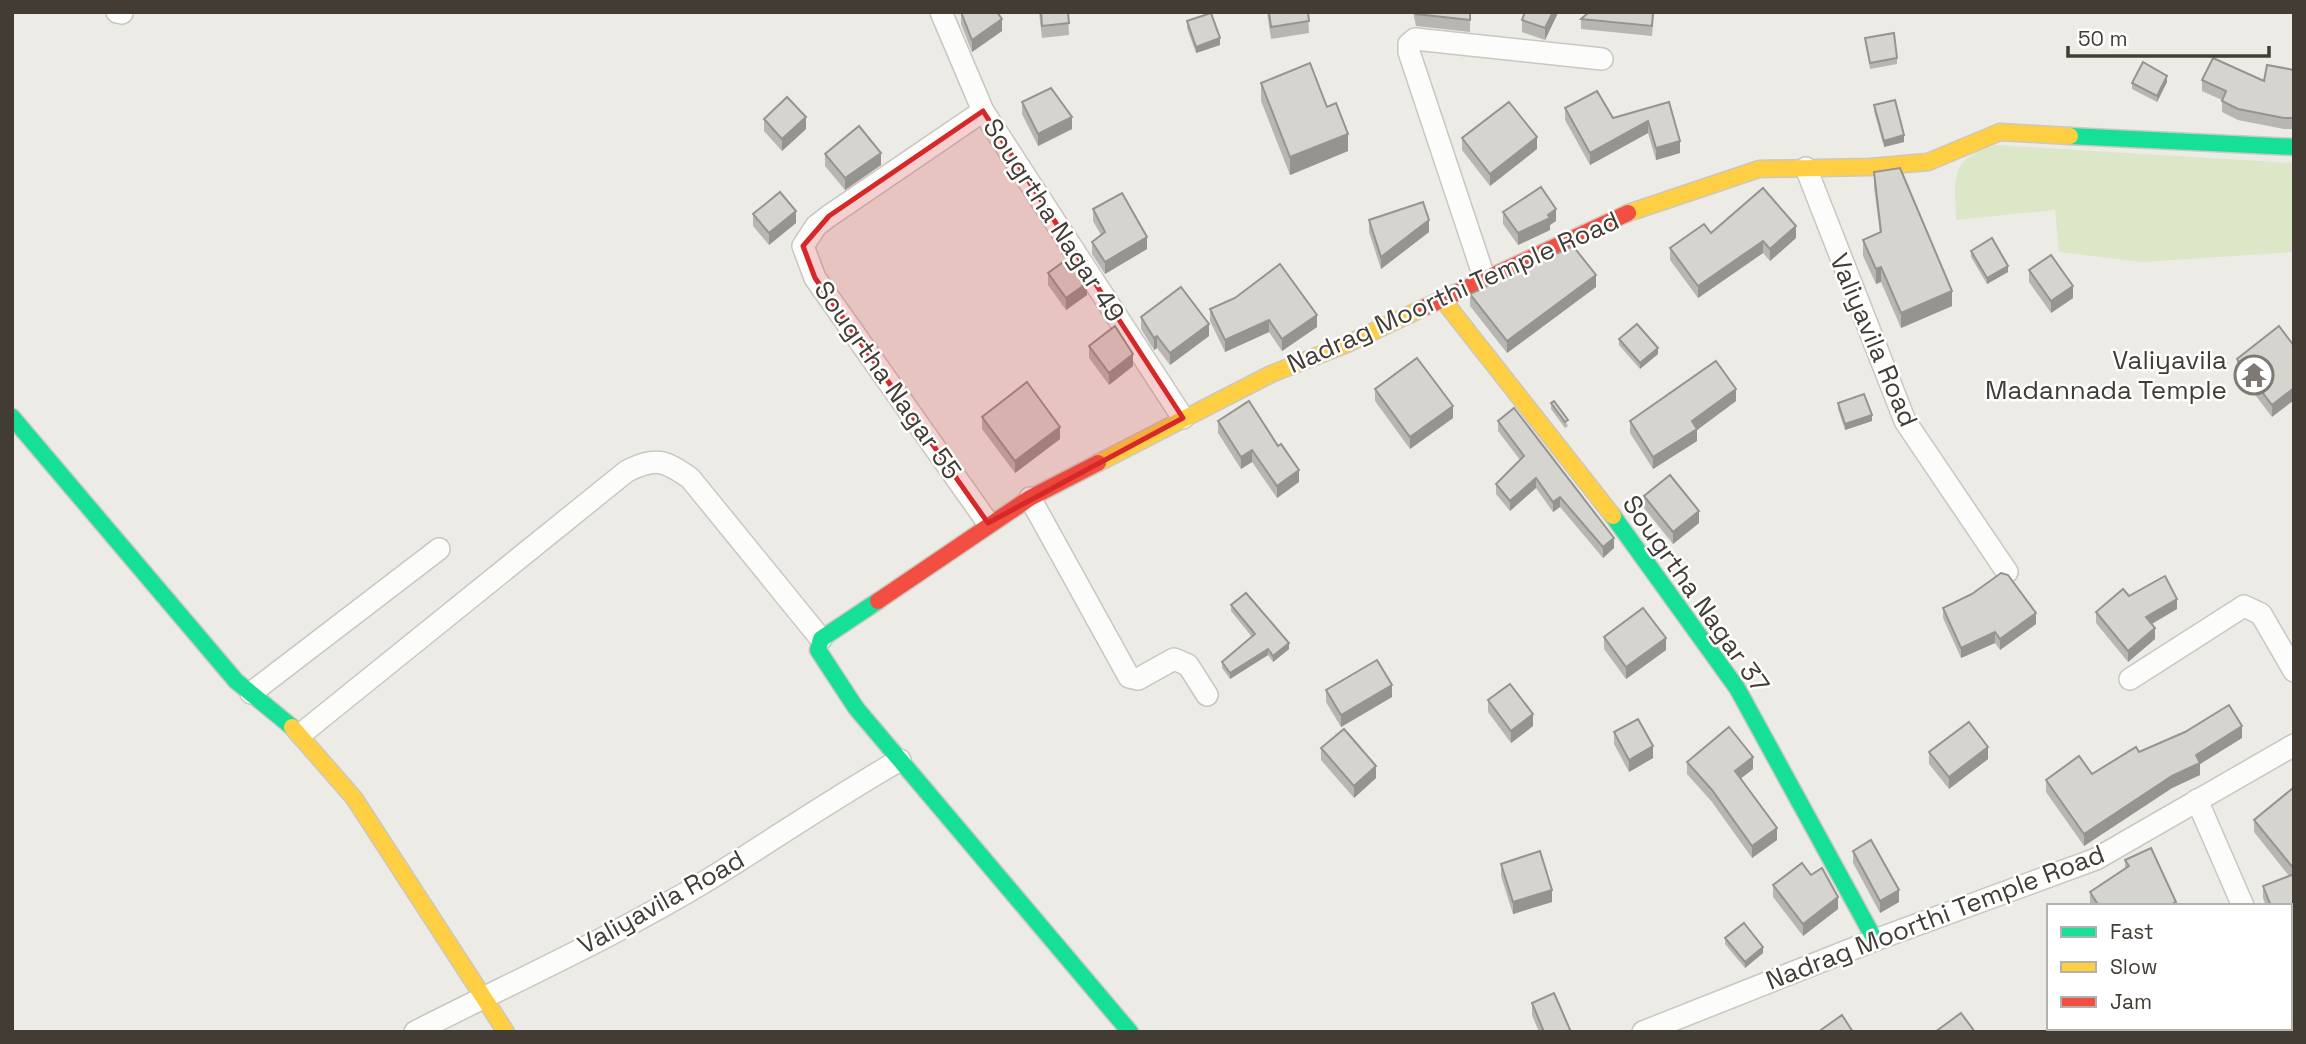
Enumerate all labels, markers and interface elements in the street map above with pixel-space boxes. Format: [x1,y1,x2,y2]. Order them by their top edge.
scale bar [2068,14,2269,58]
text: 50 m [2078,25,2128,52]
street label: Sougrtha Nagar 49 [975,112,1133,328]
street label: Nadrag Moorthi Temple Road [1282,203,1624,381]
street label: Valiyavila Road [1822,248,1926,432]
street label: Sougrtha Nagar 55 [807,274,969,486]
place label: Valiyavila Madannada Temple [1985,343,2227,407]
temple icon: Valiyavila Madannada Temple [2233,354,2275,396]
street label: Sougrtha Nagar 37 [1615,488,1777,700]
street label: Nadrag Moorthi Temple Road [1761,837,2109,997]
street label: Valiyavila Road [572,842,750,962]
legend [2047,904,2292,1030]
text: Fast [2110,918,2154,945]
text: Slow [2110,953,2158,980]
text: Jam [2110,988,2152,1015]

